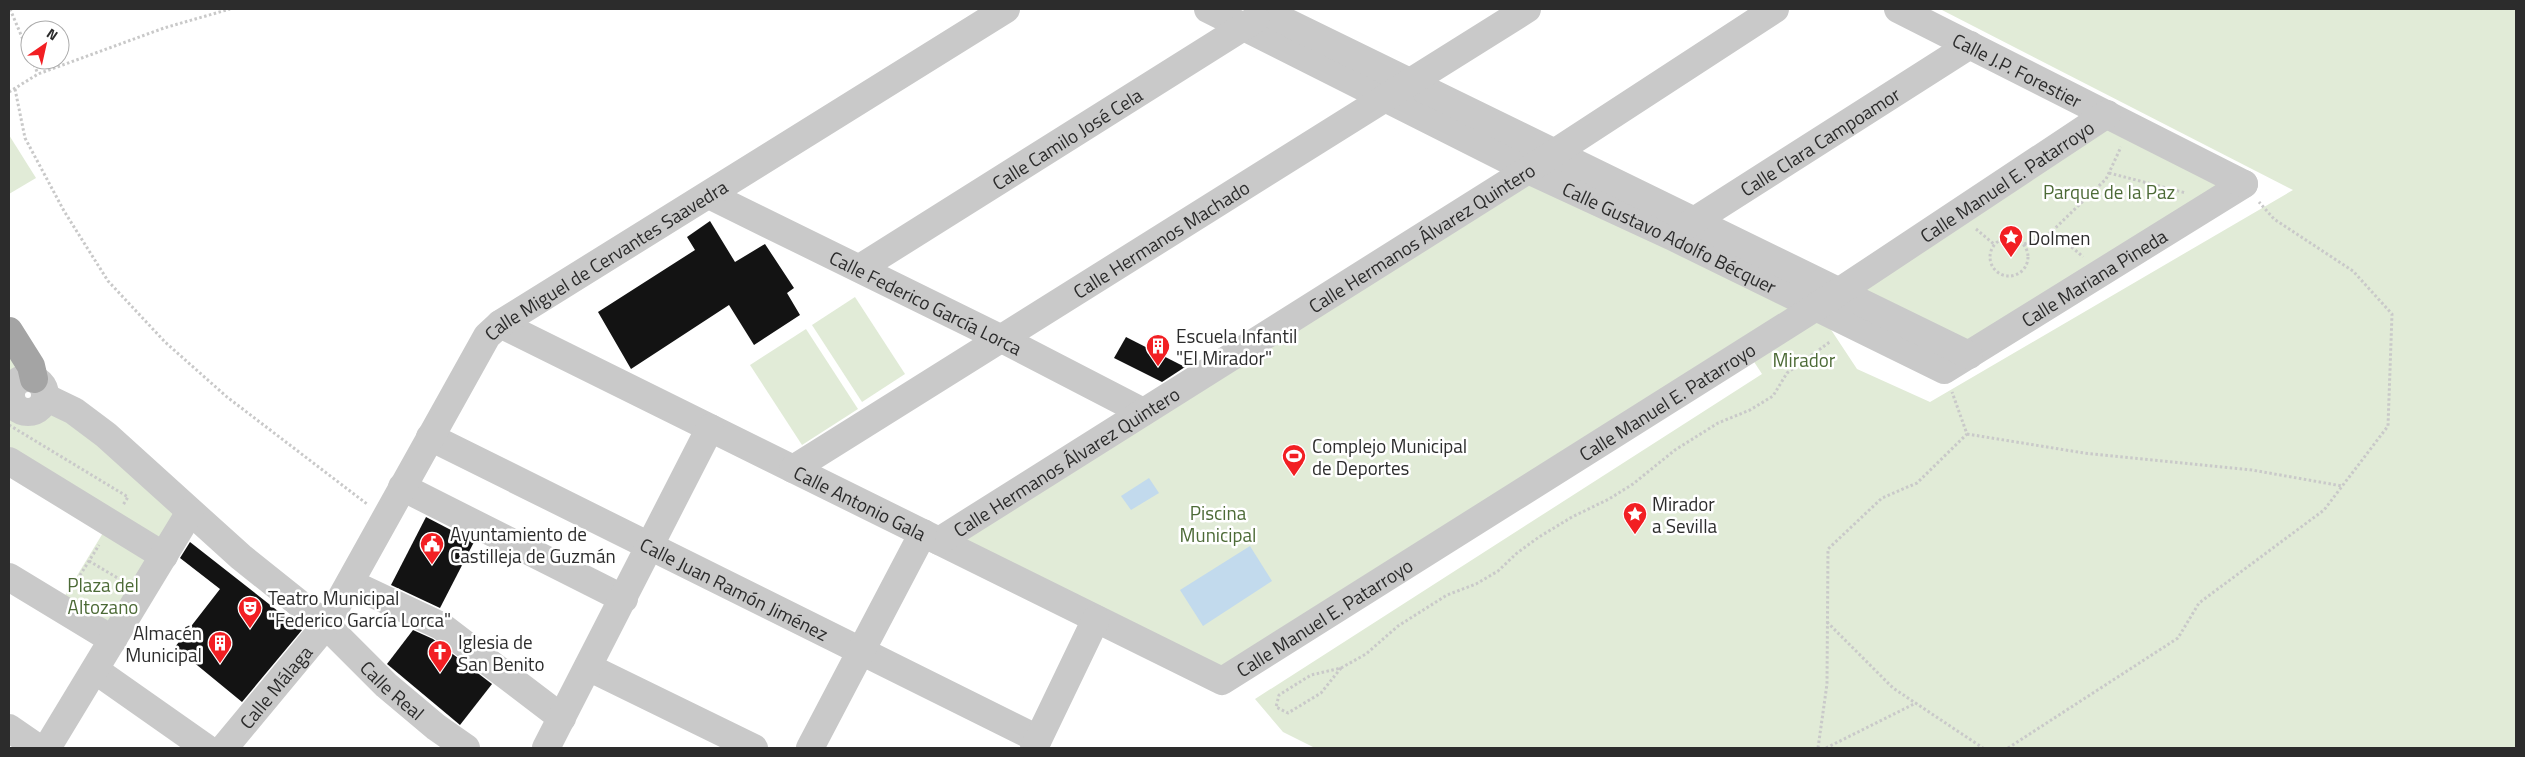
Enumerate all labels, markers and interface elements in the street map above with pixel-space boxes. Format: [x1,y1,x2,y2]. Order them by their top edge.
north arrow [20,20,70,70]
text: N [43,22,62,45]
street label: Calle J.P. Forestier [1948,25,2088,115]
street label: Calle Clara Campoamor [1734,79,1906,203]
street label: Calle Camilo José Cela [986,80,1148,196]
street label: Calle Manuel E. Patarroyo [1913,112,2100,249]
street label: Calle Hermanos Álvarez Quintero [1302,155,1540,320]
street label: Calle Miguel de Cervantes Saavedra [477,171,733,347]
street label: Calle Hermanos Machado [1067,172,1255,305]
street label: Calle Gustavo Adolfo Bécquer [1558,173,1782,301]
park label: Parque de la Paz [2043,177,2175,206]
street label: Calle Mariana Pineda [2015,221,2173,333]
place label: Dolmen [2028,223,2090,252]
place icon: Dolmen [1998,224,2024,258]
street label: Calle Federico García Lorca [825,242,1028,362]
place label: Escuela Infantil "El Mirador" [1176,321,1297,372]
building icon: Escuela Infantil "El Mirador" [1145,333,1171,367]
street label: Calle Manuel E. Patarroyo [1573,334,1761,468]
park label: Mirador [1773,345,1836,374]
street label: Calle Hermanos Álvarez Quintero [947,379,1185,543]
place label: Complejo Municipal de Deportes [1312,431,1467,482]
sports icon: Complejo Municipal de Deportes [1281,443,1307,477]
street label: Calle Antonio Gala [789,457,932,547]
place label: Mirador a Sevilla [1652,489,1718,540]
park label: Piscina Municipal [1180,498,1256,549]
place icon: Mirador a Sevilla [1622,501,1648,535]
place label: Ayuntamiento de Castilleja de Guzmán [450,519,616,570]
street label: Calle Juan Ramón Jiménez [635,529,834,647]
public building icon: Ayuntamiento de Castilleja de Guzmán [419,531,445,565]
street label: Calle Manuel E. Patarroyo [1230,550,1418,683]
park label: Plaza del Altozano [67,570,139,621]
place label: Teatro Municipal "Federico García Lorca" [268,583,451,634]
theatre icon: Teatro Municipal "Federico García Lorca" [237,595,263,629]
place label: Almacén Municipal [125,618,202,669]
place label: Iglesia de San Benito [458,627,545,678]
building icon: Almacén Municipal [207,630,233,664]
street label: Calle Málaga [232,638,319,735]
church icon: Iglesia de San Benito [427,639,453,673]
street label: Calle Real [354,653,431,726]

